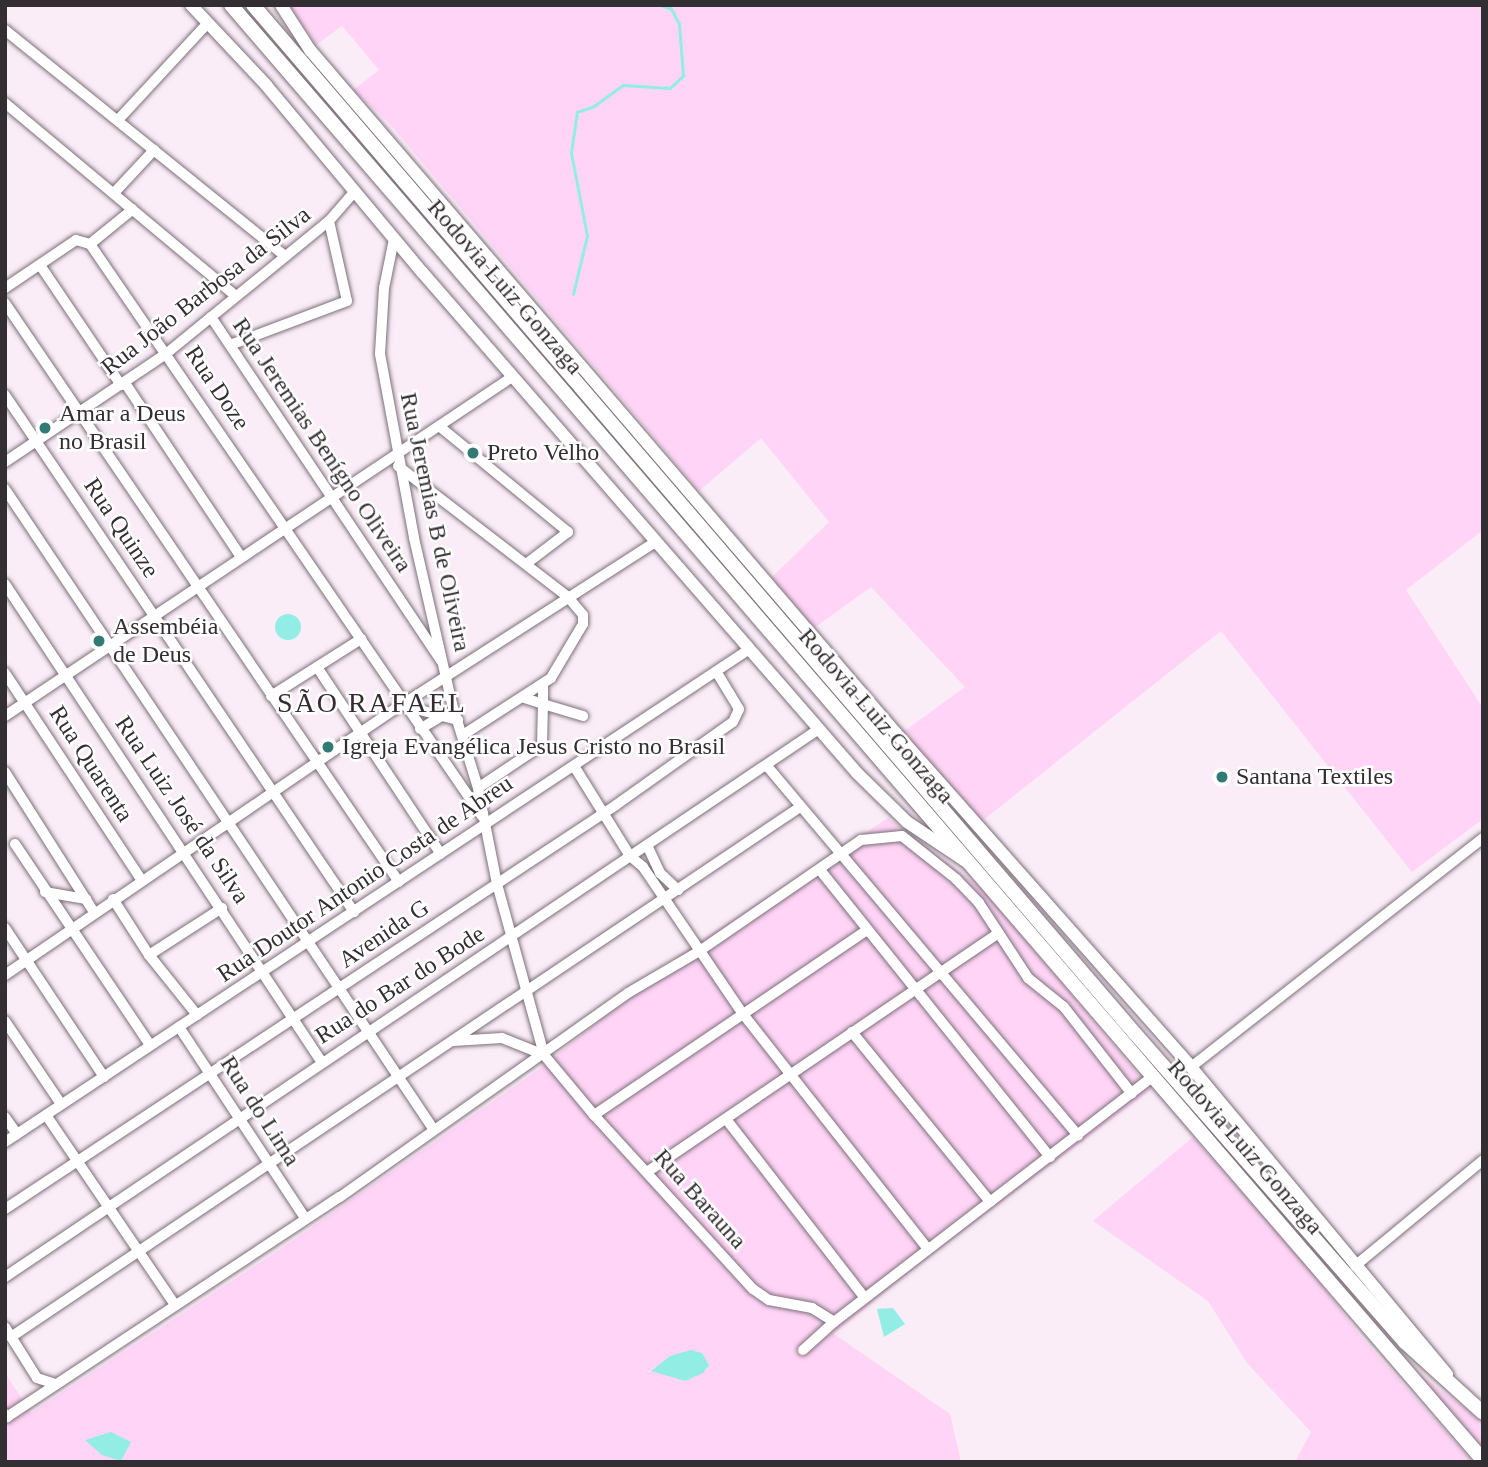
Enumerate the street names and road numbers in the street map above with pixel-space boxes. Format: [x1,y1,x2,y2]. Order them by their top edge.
street label: Rodovia Luiz Gonzaga [421,194,589,380]
street label: Rua João Barbosa da Silva [96,200,316,382]
street label: Rua Jeremias Benígno Oliveira [226,312,418,578]
street label: Rua Doze [178,340,256,436]
street label: Rua Jeremias B de Oliveira [393,390,477,654]
street label: Rua Quinze [77,473,165,583]
street label: Rodovia Luiz Gonzaga [792,623,960,809]
street label: Rua Quarenta [43,701,139,827]
street label: Rua Luiz José da Silva [109,711,255,909]
street label: Rua Doutor Antonio Costa de Abreu [211,768,519,990]
street label: Avenida G [333,893,435,975]
street label: Rua do Bar do Bode [310,920,490,1050]
street label: Rua do Lima [214,1051,306,1171]
street label: Rodovia Luiz Gonzaga [1161,1054,1329,1240]
street label: Rua Barauna [648,1143,752,1255]

